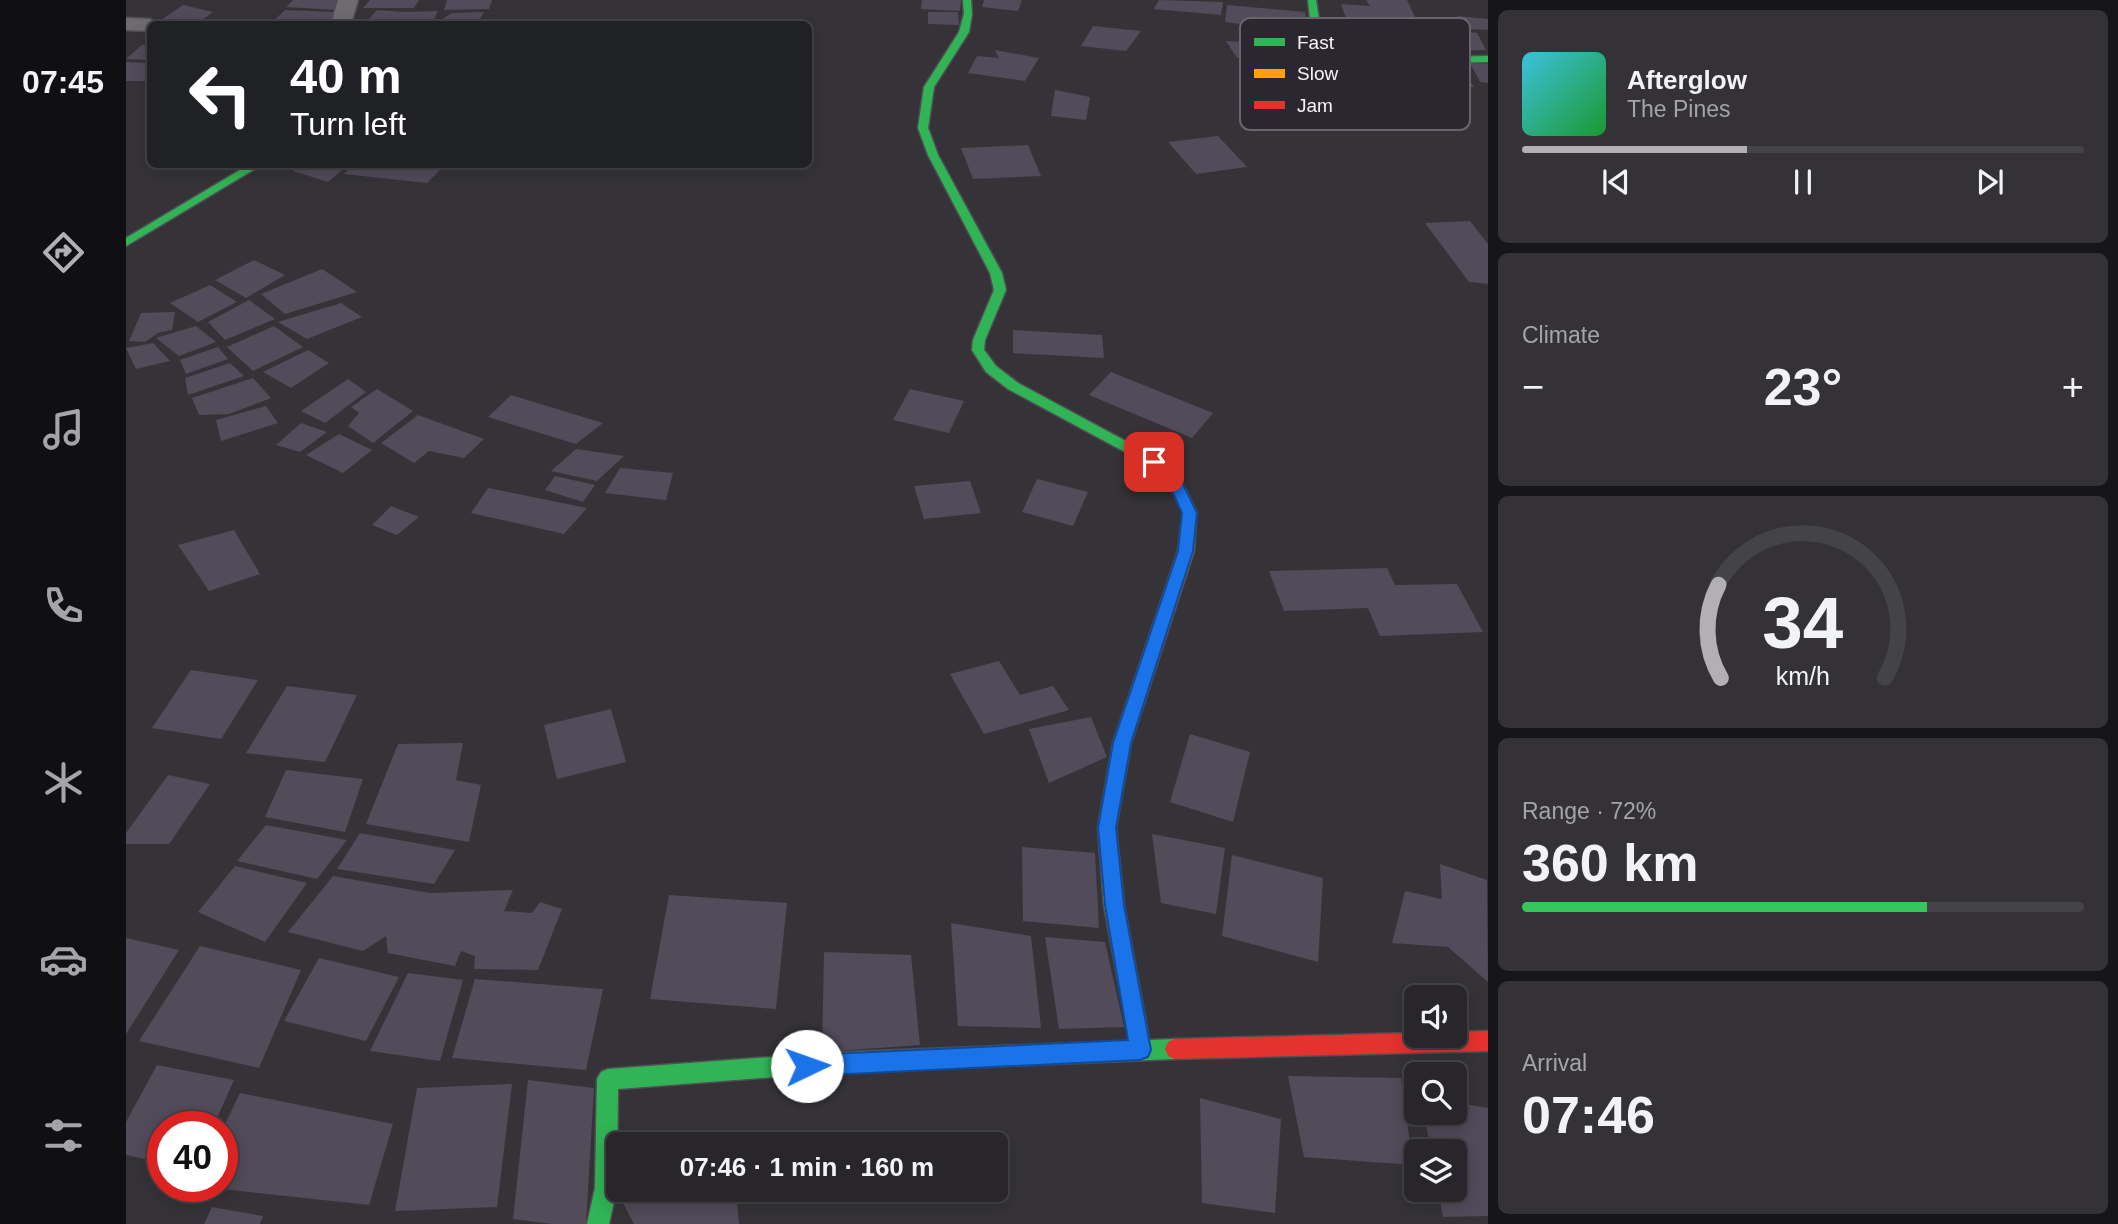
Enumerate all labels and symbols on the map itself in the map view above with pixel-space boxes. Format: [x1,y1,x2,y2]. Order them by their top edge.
legend [1240,18,1470,130]
text: Fast [1297,32,1335,53]
text: Slow [1297,63,1338,84]
text: Jam [1297,95,1333,116]
pin [1124,432,1184,492]
position arrow [770,1029,844,1103]
speed limit sign: 40 [147,1111,238,1202]

